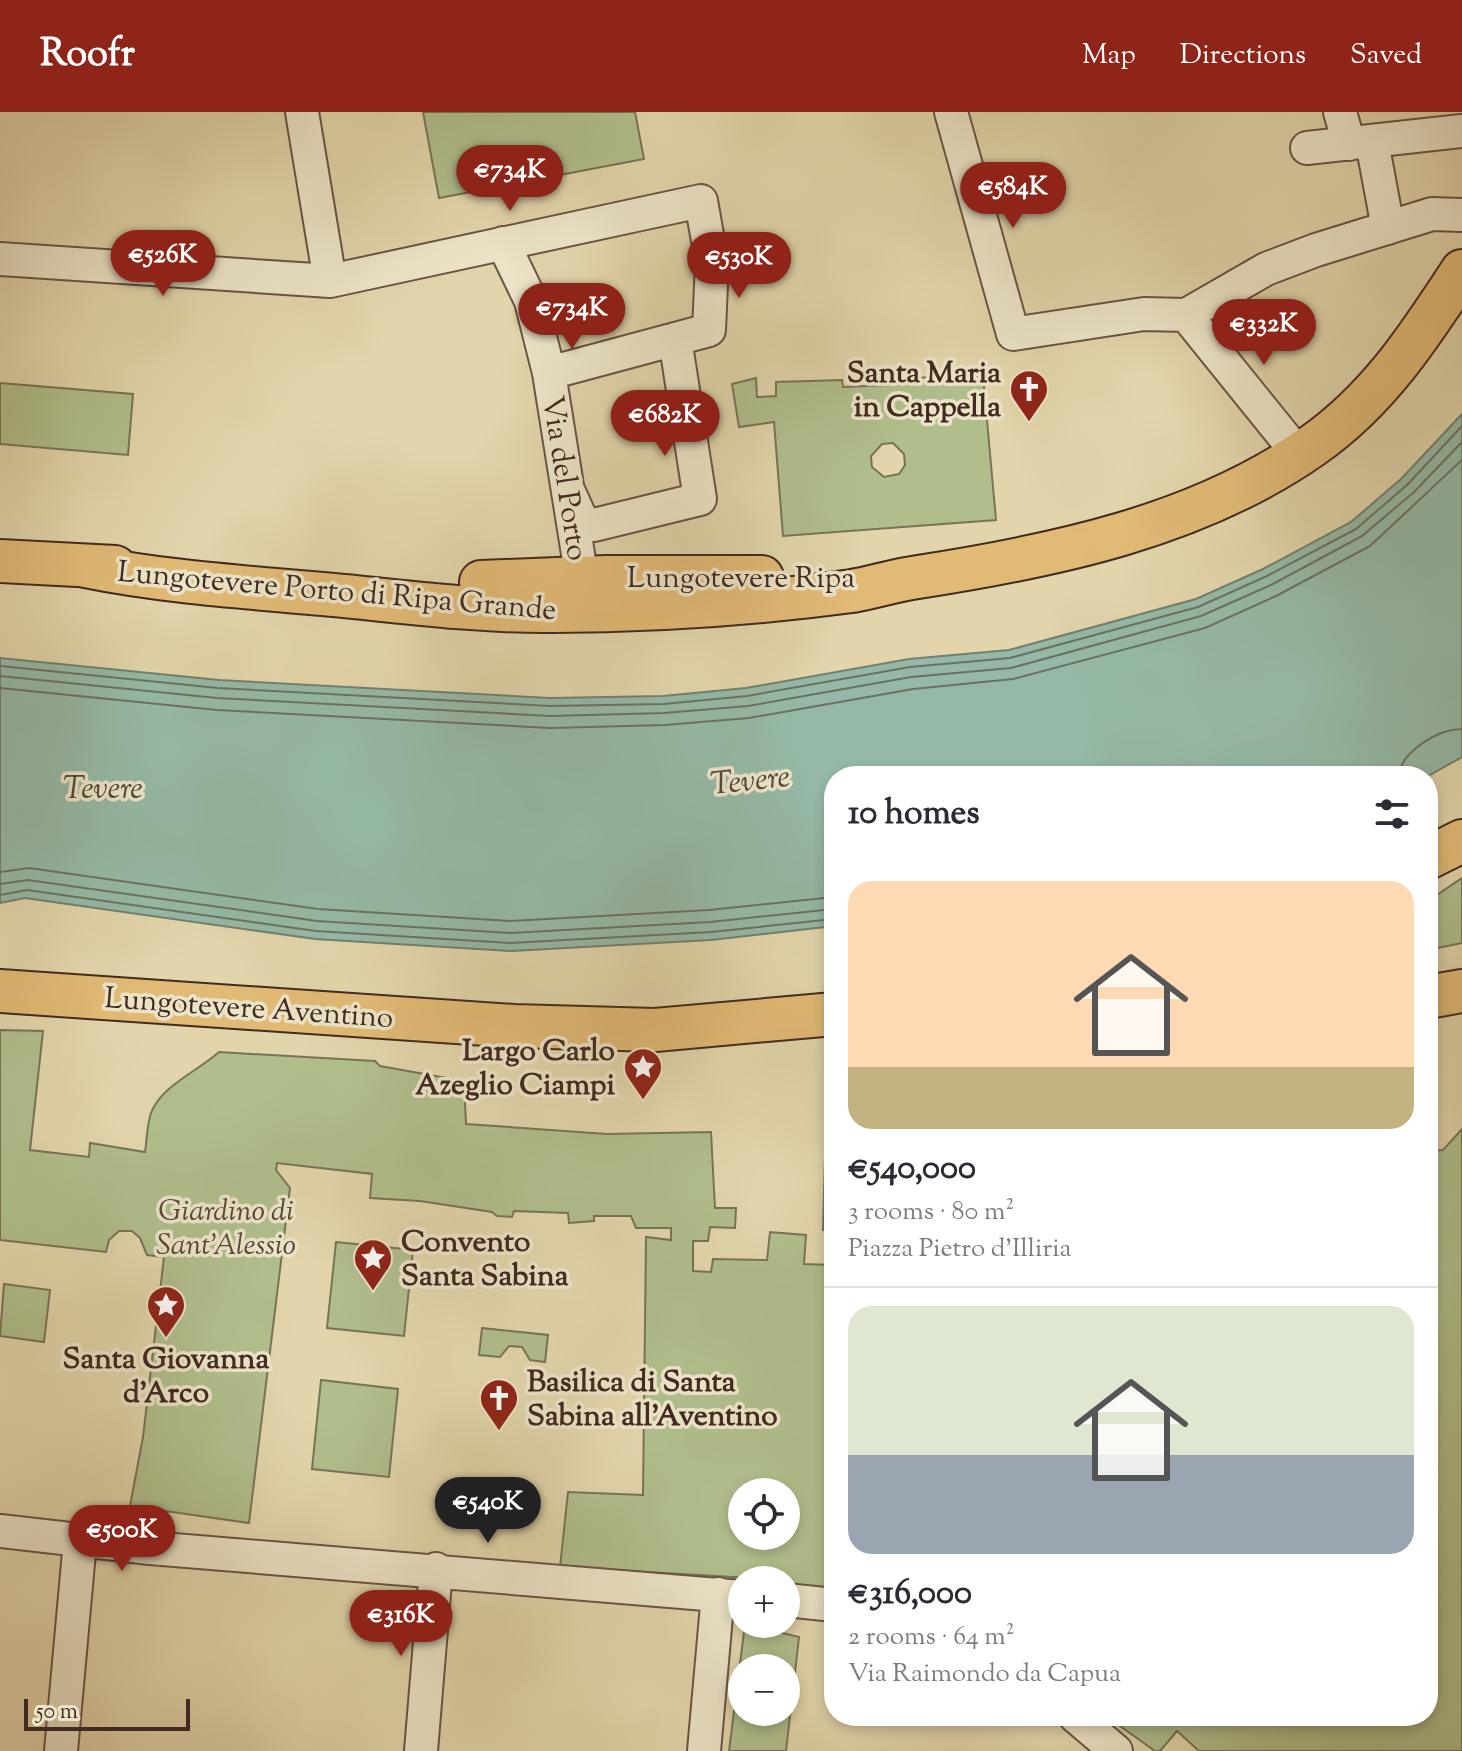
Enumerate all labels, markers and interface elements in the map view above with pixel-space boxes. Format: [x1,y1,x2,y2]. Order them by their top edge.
text: Roofr [40,29,135,83]
text: Map [1082,36,1136,76]
text: Directions [1180,36,1306,76]
text: Saved [1350,36,1422,76]
pin: €734K [454,145,566,213]
text: €734K [474,152,546,189]
pin: €584K [957,162,1069,230]
text: €584K [978,169,1048,206]
pin: €526K [107,230,219,298]
pin: €530K [683,232,795,300]
text: €526K [129,237,197,274]
text: €530K [705,239,773,276]
pin: €734K [516,283,628,351]
text: €734K [536,290,608,327]
pin: €332K [1208,299,1320,367]
text: €332K [1230,306,1298,343]
place label: Santa Maria in Cappella [847,353,1001,430]
church icon: Santa Maria in Cappella [1008,368,1050,423]
pin: €682K [609,390,721,458]
street label: Via del Porto [529,393,598,564]
text: €682K [629,397,701,434]
street label: Lungotevere Porto di Ripa Grande [116,552,558,633]
street label: Lungotevere Ripa [627,558,855,601]
water label: Tevere [708,755,792,809]
water label: Tevere [63,767,143,813]
text: 10 homes [848,790,980,839]
icon: filters [1370,792,1414,836]
icon: home [1059,933,1203,1077]
street label: Lungotevere Aventino [103,978,395,1041]
place label: Largo Carlo Azeglio Ciampi [415,1031,615,1108]
place icon: Largo Carlo Azeglio Ciampi [622,1046,664,1101]
text: €540,000 [848,1145,976,1194]
park label: Giardino di Sant'Alessio [156,1191,296,1268]
text: 3 rooms · 80 m² [848,1194,1014,1231]
place label: Convento Santa Sabina [401,1222,569,1299]
text: Piazza Pietro d'Illiria [848,1231,1072,1268]
place icon: Convento Santa Sabina [352,1237,394,1292]
place icon: Santa Giovanna d'Arco [145,1284,187,1339]
place label: Santa Giovanna d'Arco [63,1339,270,1416]
icon: home [1059,1358,1203,1502]
place label: Basilica di Santa Sabina all'Aventino [527,1362,778,1439]
church icon: Basilica di Santa Sabina all'Aventino [478,1377,520,1432]
pin: €540K [432,1477,544,1545]
map controls [728,1478,800,1726]
button: locate [728,1478,800,1550]
text: €540K [453,1484,523,1521]
pin: €500K [66,1505,178,1573]
text: €500K [86,1512,158,1549]
button: + [728,1566,800,1638]
text: €316,000 [848,1570,972,1619]
pin: €316K [345,1590,457,1658]
text: €316K [367,1597,435,1634]
text: 2 rooms · 64 m² [848,1619,1015,1656]
button: − [728,1654,800,1726]
text: Via Raimondo da Capua [848,1656,1121,1693]
scale bar [24,1695,190,1731]
text: 50 m [36,1697,78,1729]

